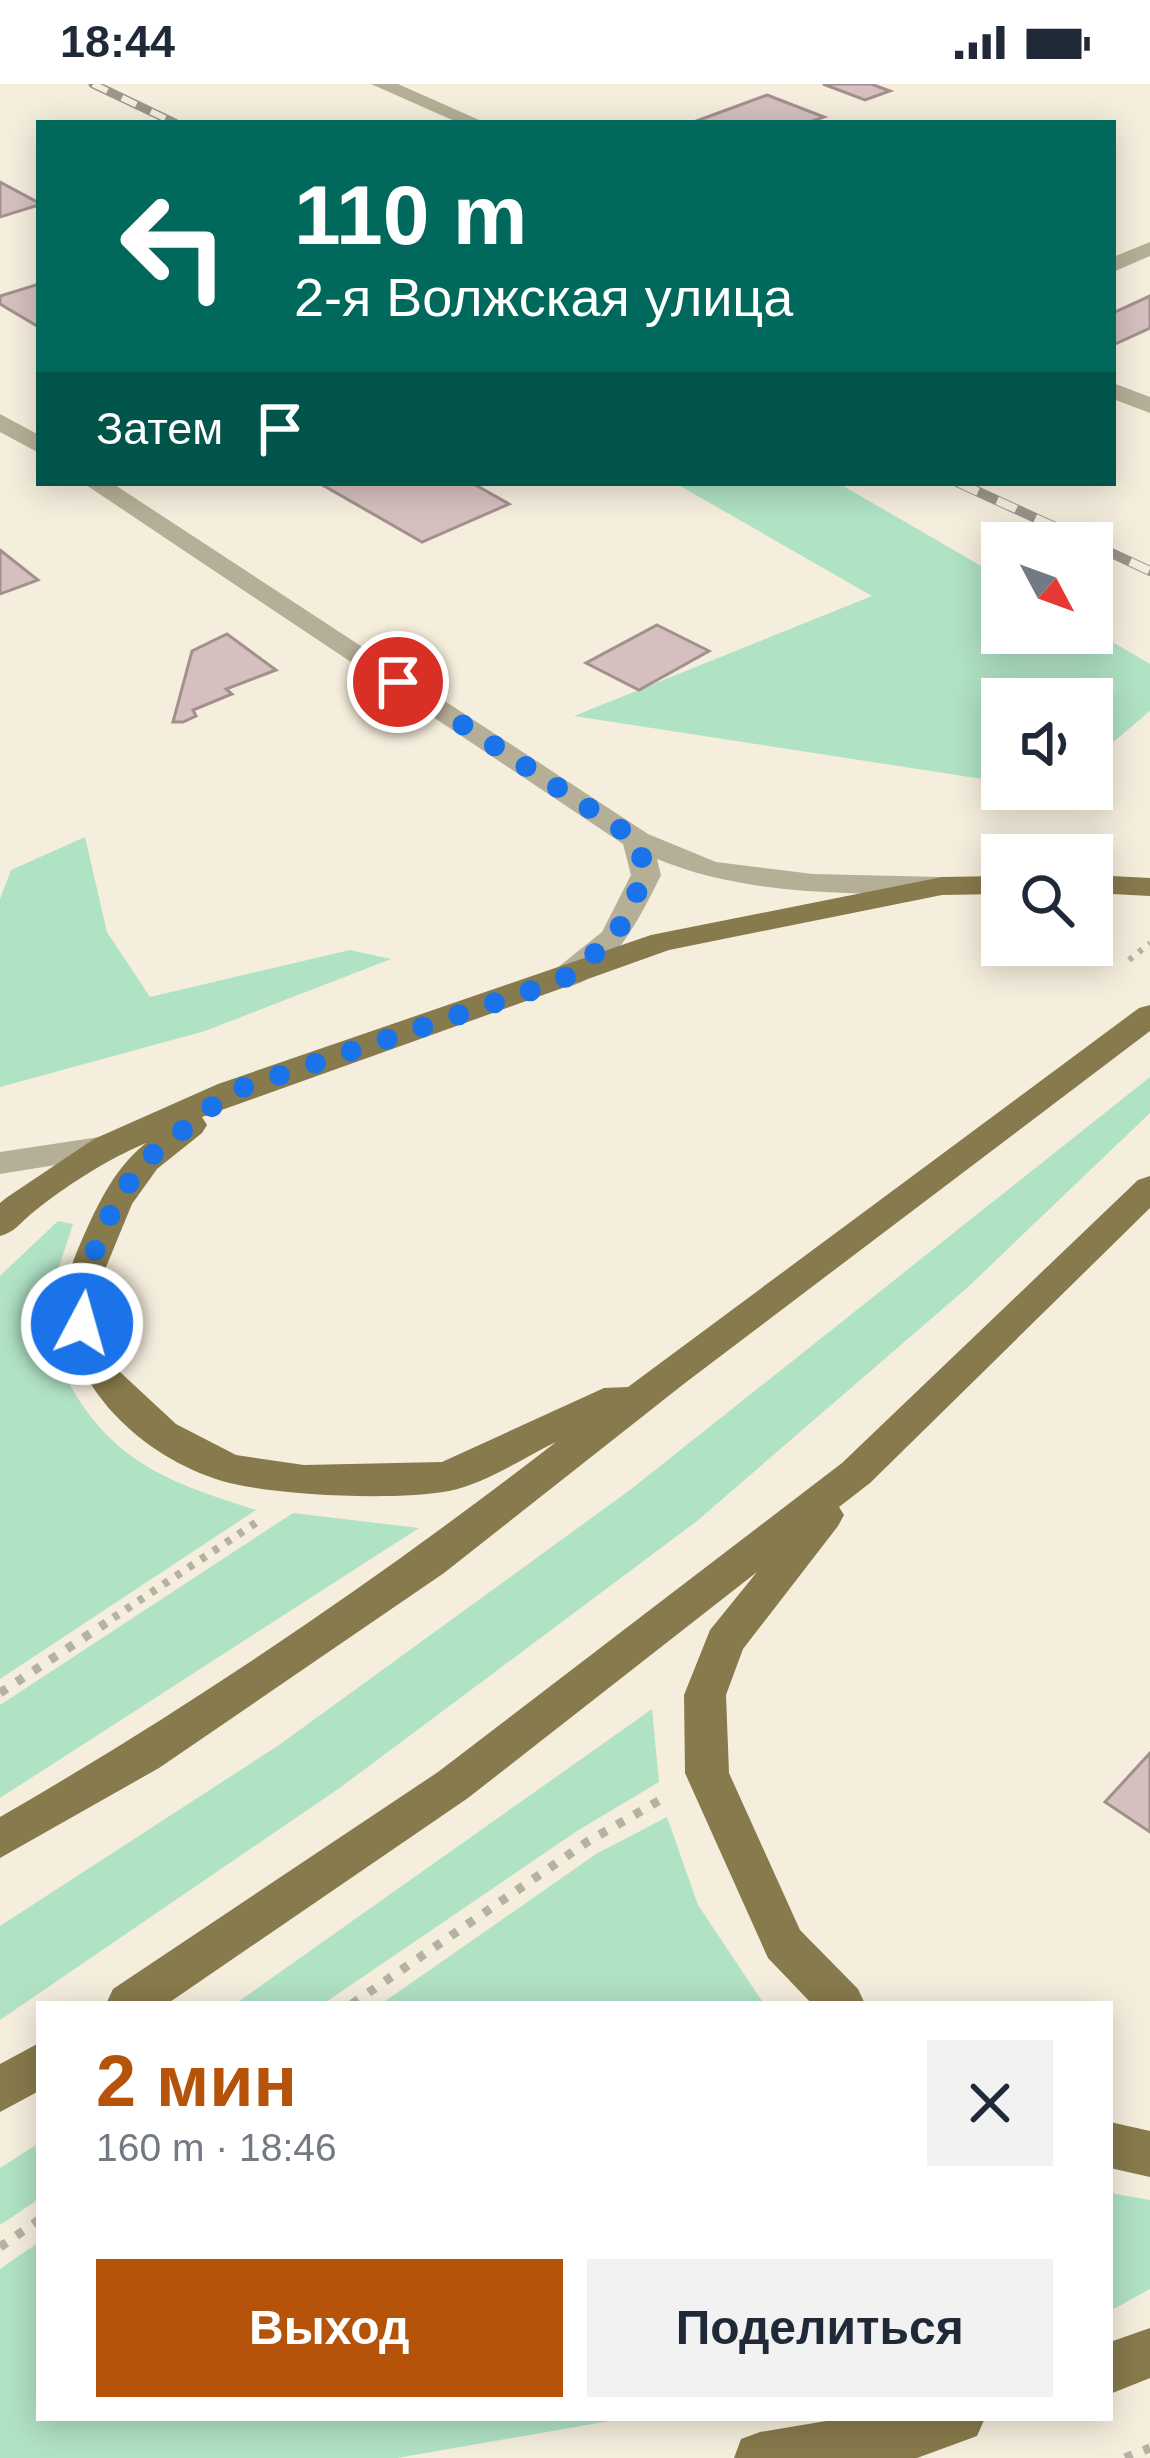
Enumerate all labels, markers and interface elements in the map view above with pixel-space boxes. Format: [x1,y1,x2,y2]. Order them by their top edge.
text: 18:44 [60,16,175,67]
icon: left [96,168,252,324]
text: 110 m [294,168,528,262]
text: 2-я Волжская улица [294,267,793,327]
icon: arrive [247,396,313,462]
text: Затем [96,403,223,454]
north arrow [981,522,1113,654]
map controls [981,522,1113,966]
pin [347,631,449,733]
icon: arrive [365,649,431,715]
button: sound [981,678,1113,810]
button: search [981,834,1113,966]
position arrow [19,1261,145,1387]
button: close [927,2040,1053,2166]
text: 2 мин [96,2041,297,2121]
text: 160 m · 18:46 [96,2126,337,2169]
button: Выход [96,2259,563,2397]
button: Поделиться [587,2259,1053,2397]

